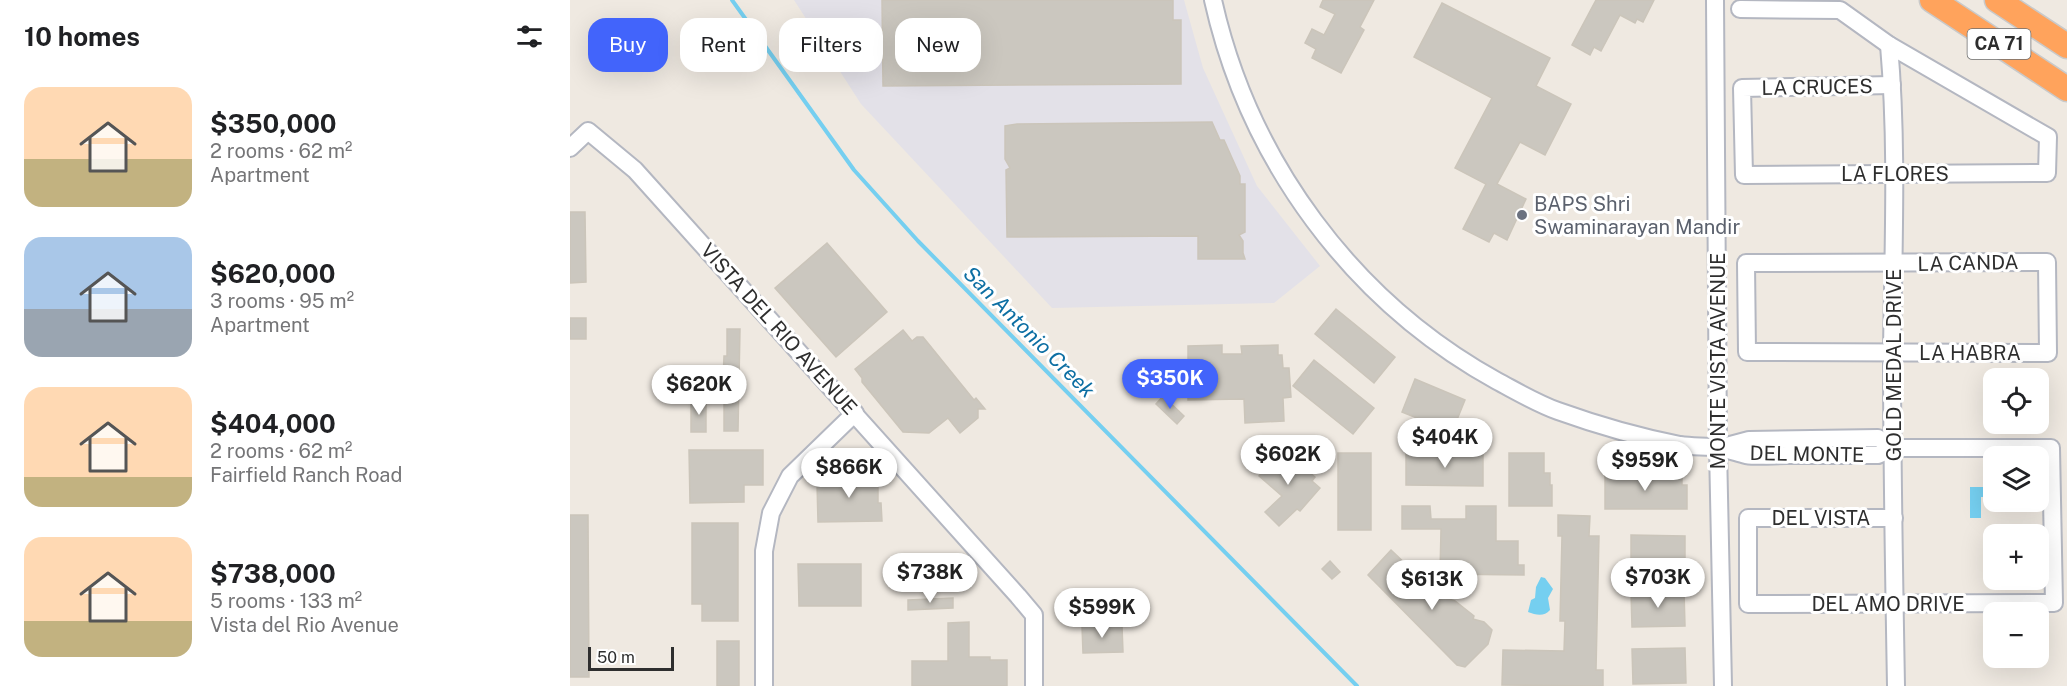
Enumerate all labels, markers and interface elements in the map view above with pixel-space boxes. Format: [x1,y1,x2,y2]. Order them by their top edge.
chip: Buy [588,18,668,72]
chip: Rent [680,18,767,72]
chip: Filters [779,18,883,72]
chip: New [895,18,981,72]
icon: filters [513,20,546,53]
text: 10 homes [24,21,140,52]
road number: CA 71 [1968,29,2030,59]
street label: LA CRUCES [1761,74,1873,100]
text: $350,000 [210,108,337,139]
icon: home [72,111,144,183]
text: 2 rooms · 62 m² [210,139,352,163]
street label: LA FLORES [1841,162,1949,186]
text: Apartment [210,163,310,187]
place label: BAPS Shri Swaminarayan Mandir [1534,192,1740,239]
marker: BAPS Shri Swaminarayan Mandir [1515,208,1529,222]
street label: VISTA DEL RIO AVENUE [696,238,862,420]
street label: LA CANDA [1917,250,2019,276]
street label: MONTE VISTA AVENUE [1706,253,1730,469]
text: $620,000 [210,258,335,289]
icon: home [72,261,144,333]
water label: San Antonio Creek [958,261,1101,403]
street label: GOLD MEDAL DRIVE [1882,269,1906,461]
text: 3 rooms · 95 m² [210,289,354,313]
text: Apartment [210,313,310,337]
street label: LA HABRA [1919,341,2021,365]
pin: $350K [1128,359,1212,410]
pin: $620K [657,365,741,416]
text: $350K [1136,366,1204,390]
map controls [1983,368,2049,668]
button: locate [1983,368,2049,434]
text: $620K [666,372,732,396]
text: $404,000 [210,408,336,439]
icon: home [72,411,144,483]
pin: $404K [1403,418,1487,469]
text: $404K [1411,425,1479,449]
pin: $602K [1246,435,1330,486]
text: 2 rooms · 62 m² [210,439,352,463]
pin: $959K [1603,441,1687,492]
street label: DEL MONTE [1750,441,1864,467]
text: $602K [1255,442,1321,466]
button: layers [1983,446,2049,512]
pin: $866K [807,448,891,499]
text: $959K [1611,448,1679,472]
text: $866K [815,455,883,479]
text: Fairfield Ranch Road [210,463,402,487]
street label: DEL VISTA [1772,506,1870,530]
button: + [1983,524,2049,590]
pin: $738K [888,553,972,604]
text: $738,000 [210,558,336,589]
pin: $703K [1616,558,1700,609]
text: $738K [897,560,963,584]
pin: $613K [1390,560,1474,611]
icon: home [72,561,144,633]
text: $703K [1625,565,1691,589]
text: $613K [1400,567,1464,591]
pin: $599K [1060,588,1144,639]
text: 5 rooms · 133 m² [210,589,362,613]
street label: DEL AMO DRIVE [1811,592,1965,616]
text: $599K [1068,595,1136,619]
button: − [1983,602,2049,668]
text: Vista del Rio Avenue [210,613,399,637]
scale bar [588,644,674,672]
text: 50 m [597,648,635,667]

